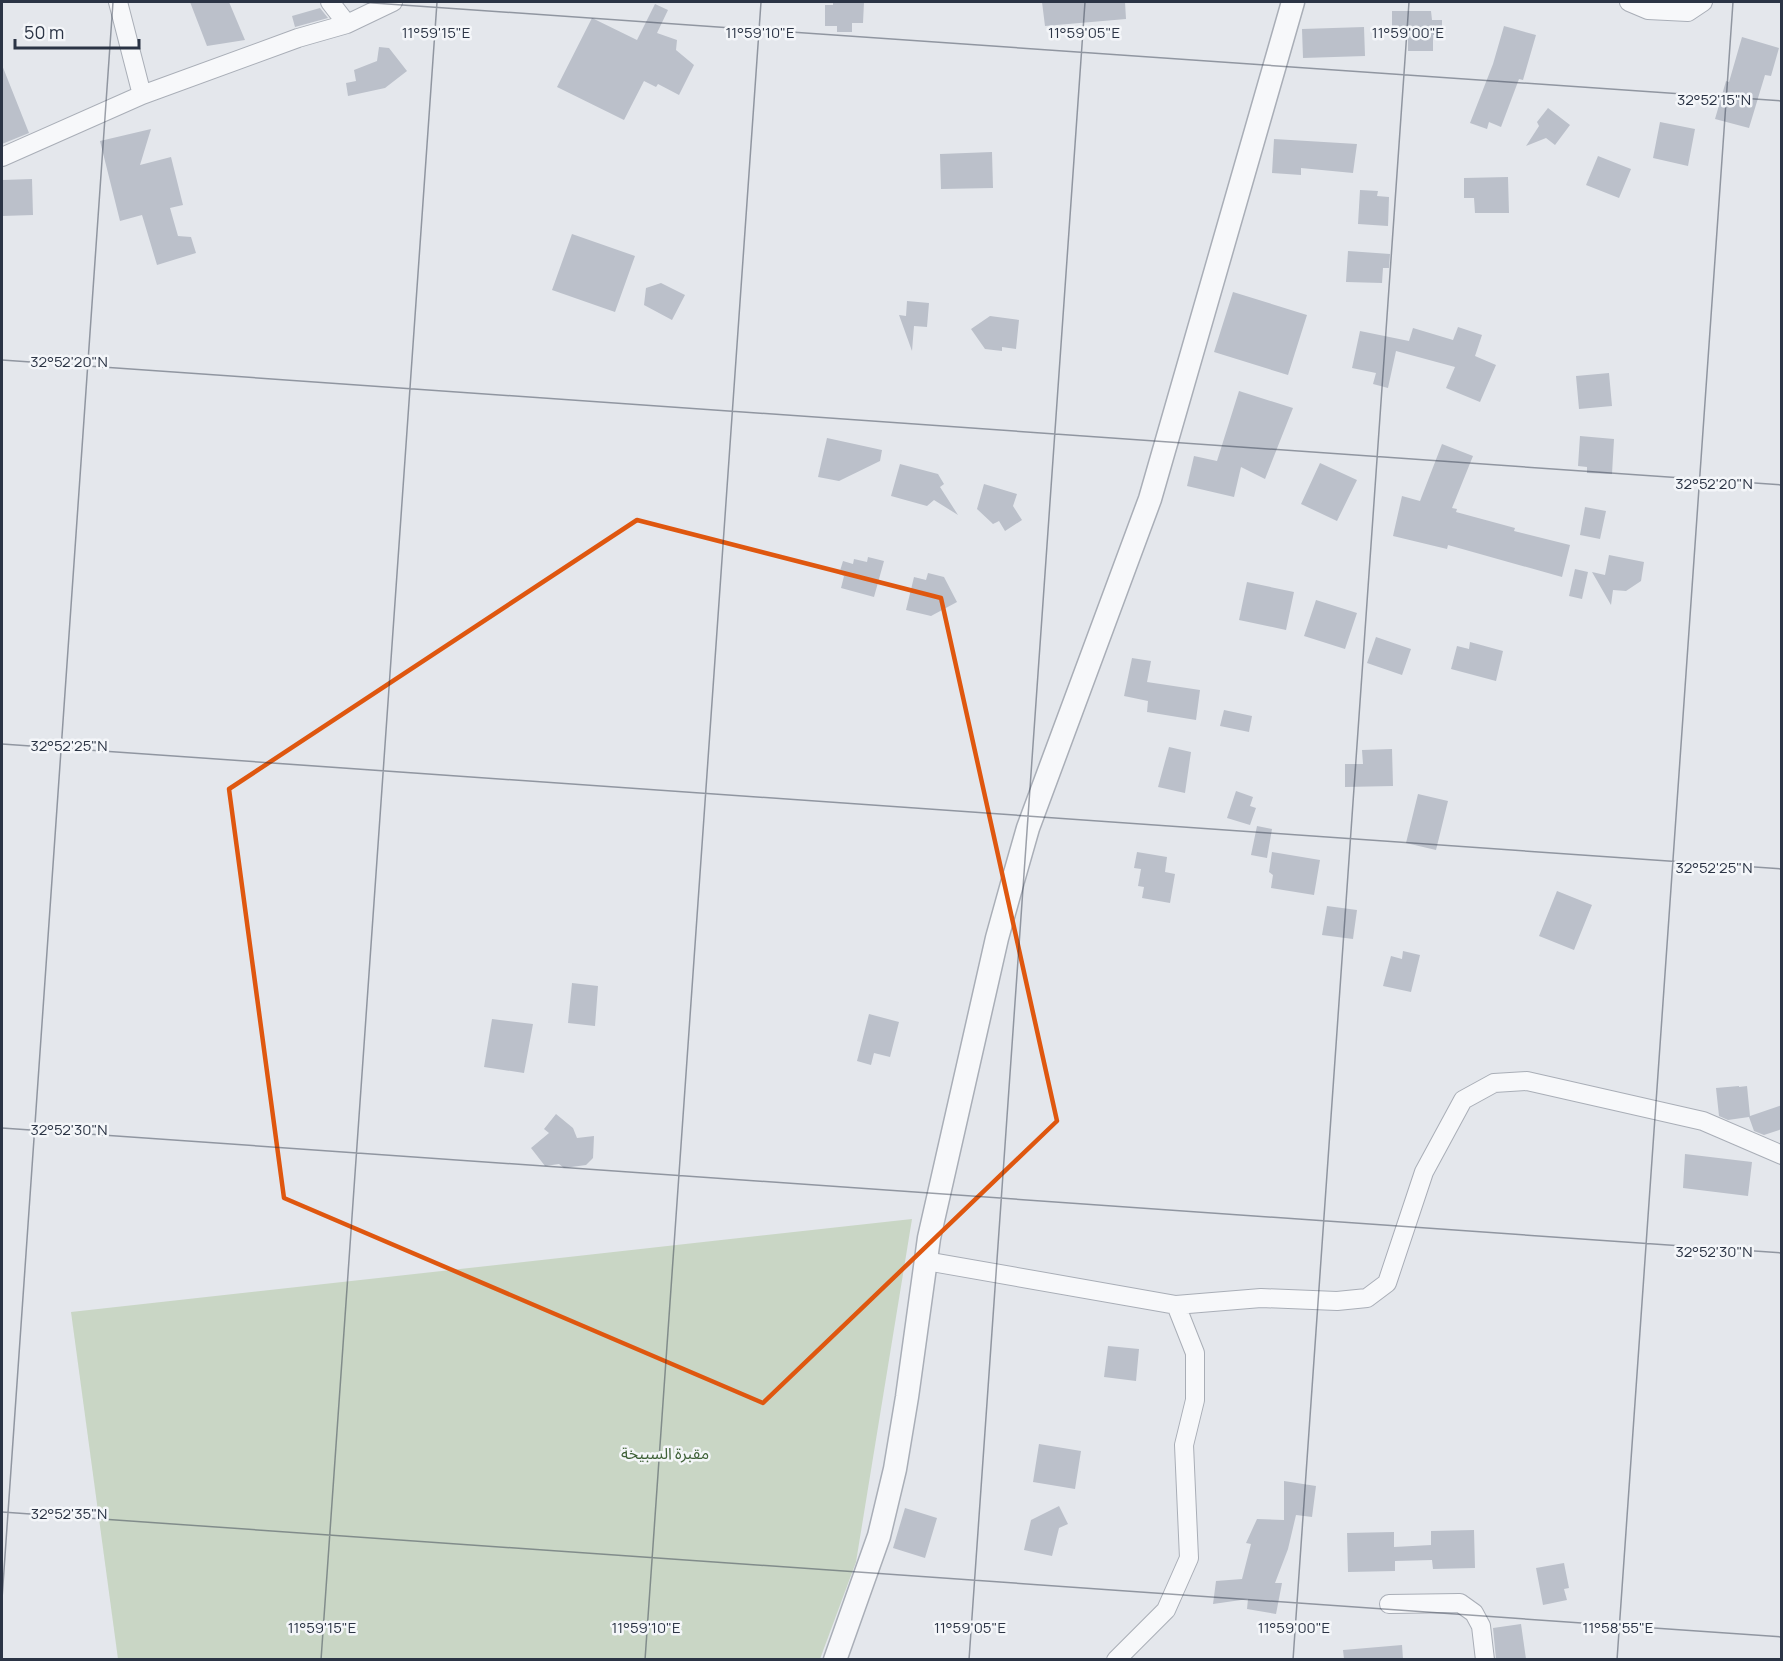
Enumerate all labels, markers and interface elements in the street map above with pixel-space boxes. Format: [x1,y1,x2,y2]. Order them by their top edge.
scale bar [15,12,140,50]
text: 50 m [24,20,64,44]
text: 11°59'15"E [402,22,470,43]
text: 11°59'10"E [725,22,795,43]
text: 11°59'05"E [1048,22,1120,43]
text: 11°59'00"E [1372,22,1444,43]
text: 32°52'15"N [1677,89,1751,110]
text: 32°52'20"N [30,351,108,372]
text: 32°52'20"N [1675,473,1753,494]
text: 32°52'25"N [31,735,107,756]
text: 32°52'25"N [1676,857,1752,878]
text: 32°52'30"N [30,1119,108,1140]
text: 32°52'30"N [1675,1241,1753,1262]
park label: مقبرة السبيخة [621,1442,709,1464]
text: 32°52'35"N [31,1503,107,1524]
text: 11°59'15"E [288,1617,356,1638]
text: 11°59'10"E [611,1617,681,1638]
text: 11°59'05"E [934,1617,1006,1638]
text: 11°59'00"E [1258,1617,1330,1638]
text: 11°58'55"E [1583,1617,1653,1638]

